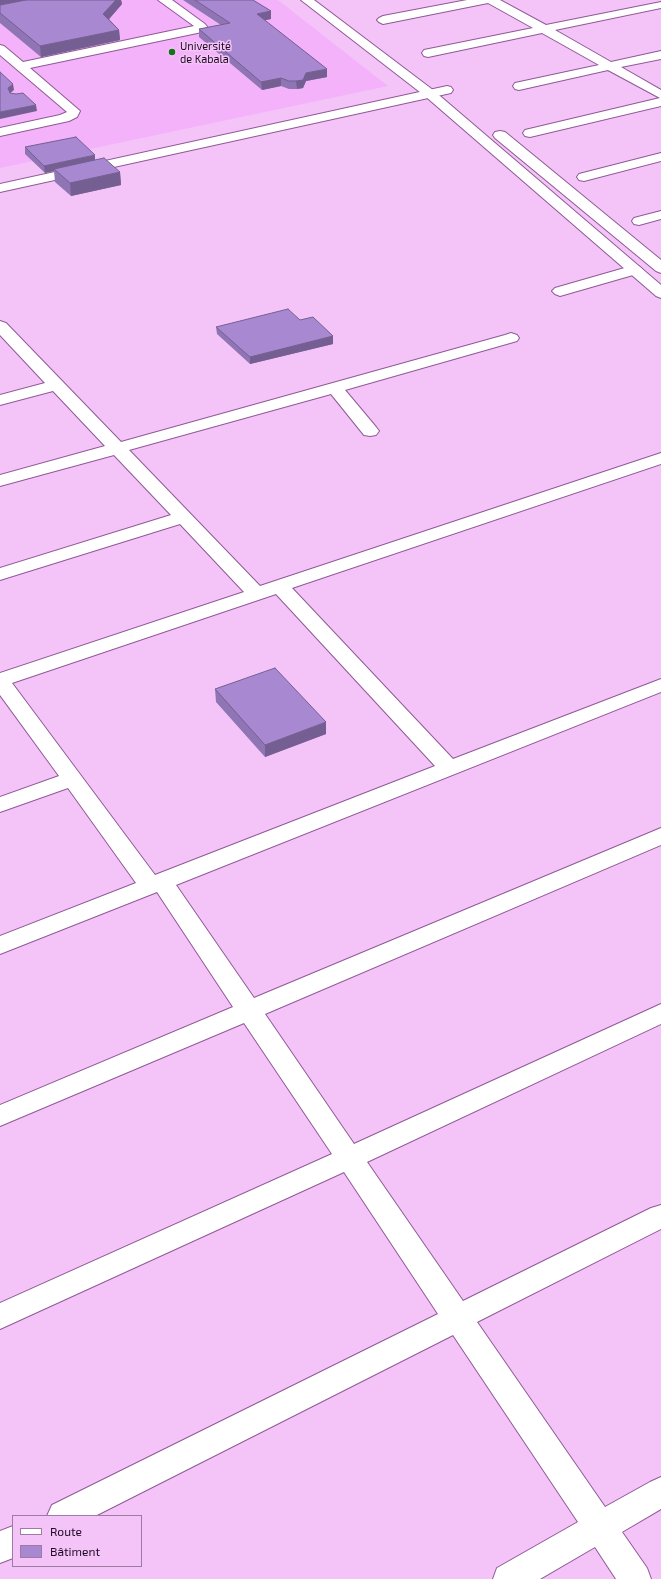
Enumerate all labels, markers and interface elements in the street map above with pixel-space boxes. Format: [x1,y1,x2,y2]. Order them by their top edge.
place label: Université de Kabala [180,39,231,65]
marker: Université de Kabala [167,47,177,57]
legend [12,1515,142,1567]
text: Route [50,1524,82,1538]
text: Bâtiment [50,1544,100,1558]

